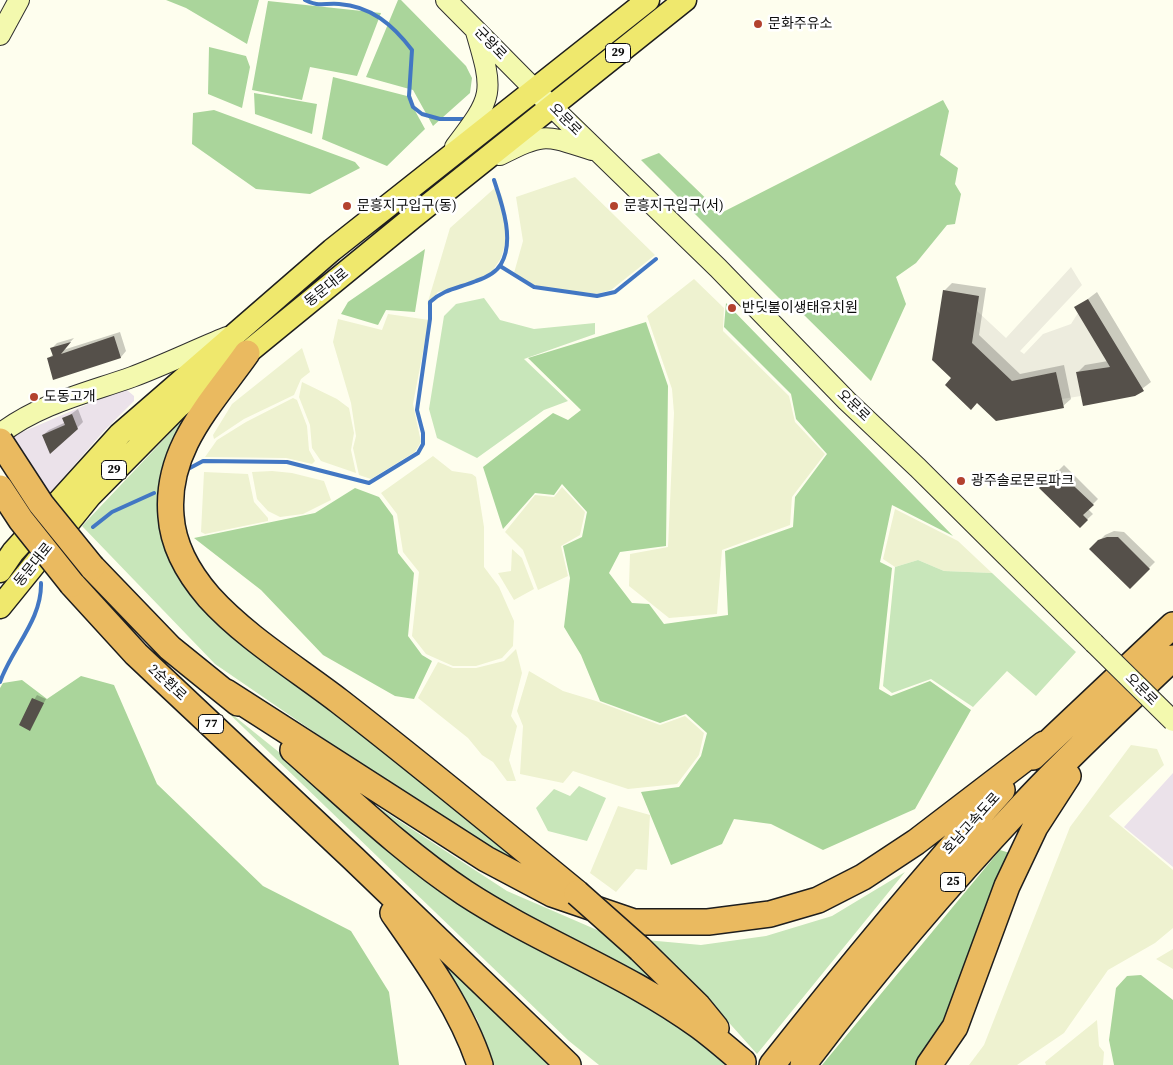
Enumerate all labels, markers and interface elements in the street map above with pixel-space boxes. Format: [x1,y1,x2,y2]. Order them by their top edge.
place label: 문화주유소 [768,16,832,32]
marker: 문화주유소 [752,18,764,30]
street label: 군왕로 [471,24,509,64]
road number: 29 [606,44,630,62]
street label: 오문로 [545,100,585,140]
place label: 문흥지구입구(동) [357,198,457,214]
place label: 문흥지구입구(서) [624,198,724,214]
marker: 문흥지구입구(동) [341,200,353,212]
marker: 문흥지구입구(서) [608,200,620,212]
street label: 동문대로 [302,265,352,311]
place label: 반딧불이생태유치원 [742,300,858,316]
marker: 반딧불이생태유치원 [726,302,738,314]
street label: 오문로 [833,387,873,425]
place label: 도동고개 [44,389,96,405]
marker: 도동고개 [28,391,40,403]
road number: 29 [102,460,126,480]
place label: 광주솔로몬로파크 [971,473,1074,489]
marker: 광주솔로몬로파크 [955,475,967,487]
street label: 동문대로 [11,540,57,590]
street label: 2순환로 [145,661,189,705]
street label: 오문로 [1121,670,1161,710]
road number: 77 [198,714,224,734]
street label: 호남고속도로 [940,790,1004,858]
road number: 25 [940,872,966,892]

